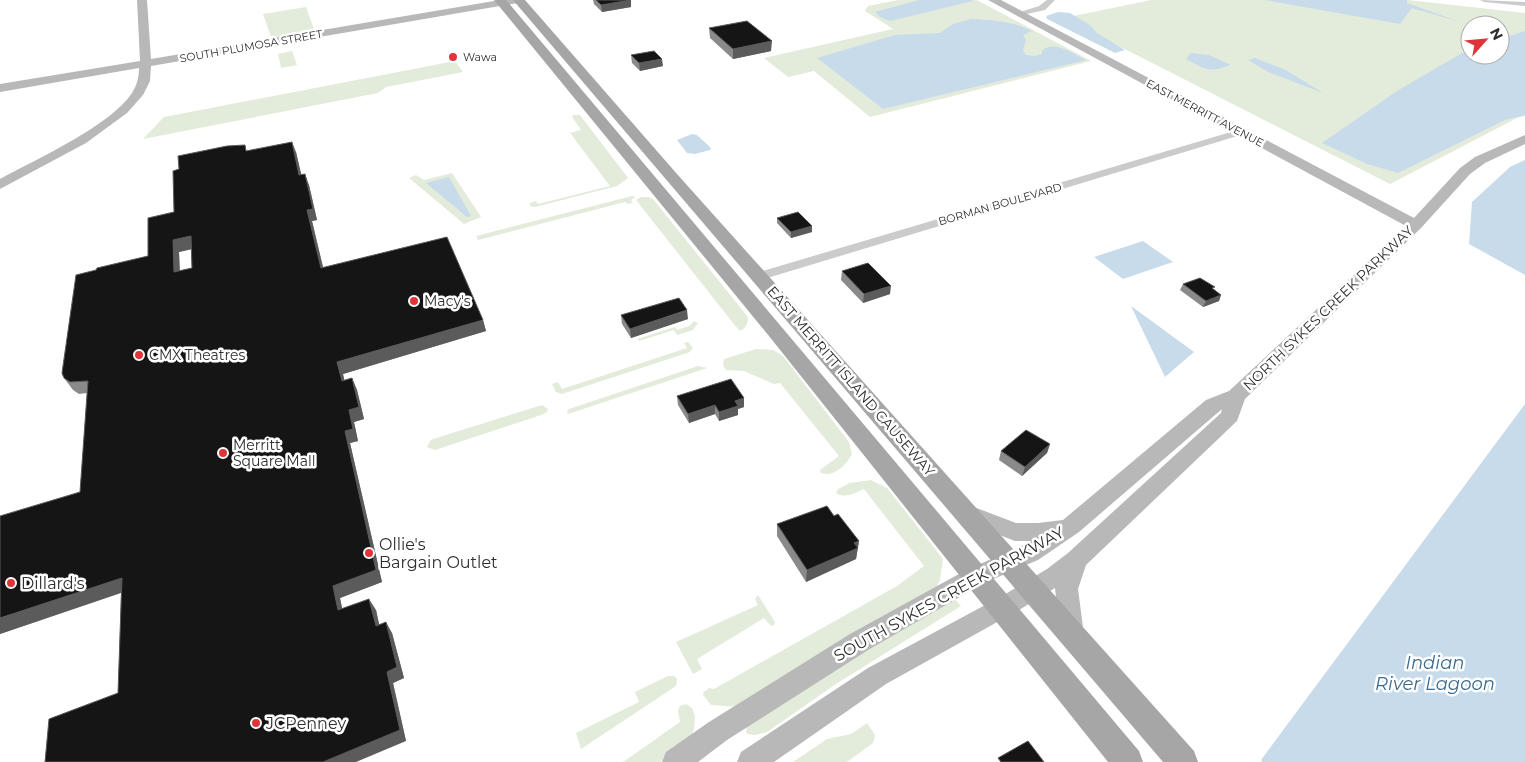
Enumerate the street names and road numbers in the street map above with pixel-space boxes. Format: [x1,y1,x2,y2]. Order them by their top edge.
street label: SOUTH PLUMOSA STREET [179,26,324,65]
street label: EAST MERRITT AVENUE [1144,76,1266,150]
street label: BORMAN BOULEVARD [937,180,1063,228]
street label: NORTH SYKES CREEK PARKWAY [1239,222,1417,394]
street label: EAST MERRITT ISLAND CAUSEWAY [763,282,939,480]
street label: SOUTH SYKES CREEK PARKWAY [831,522,1068,665]

